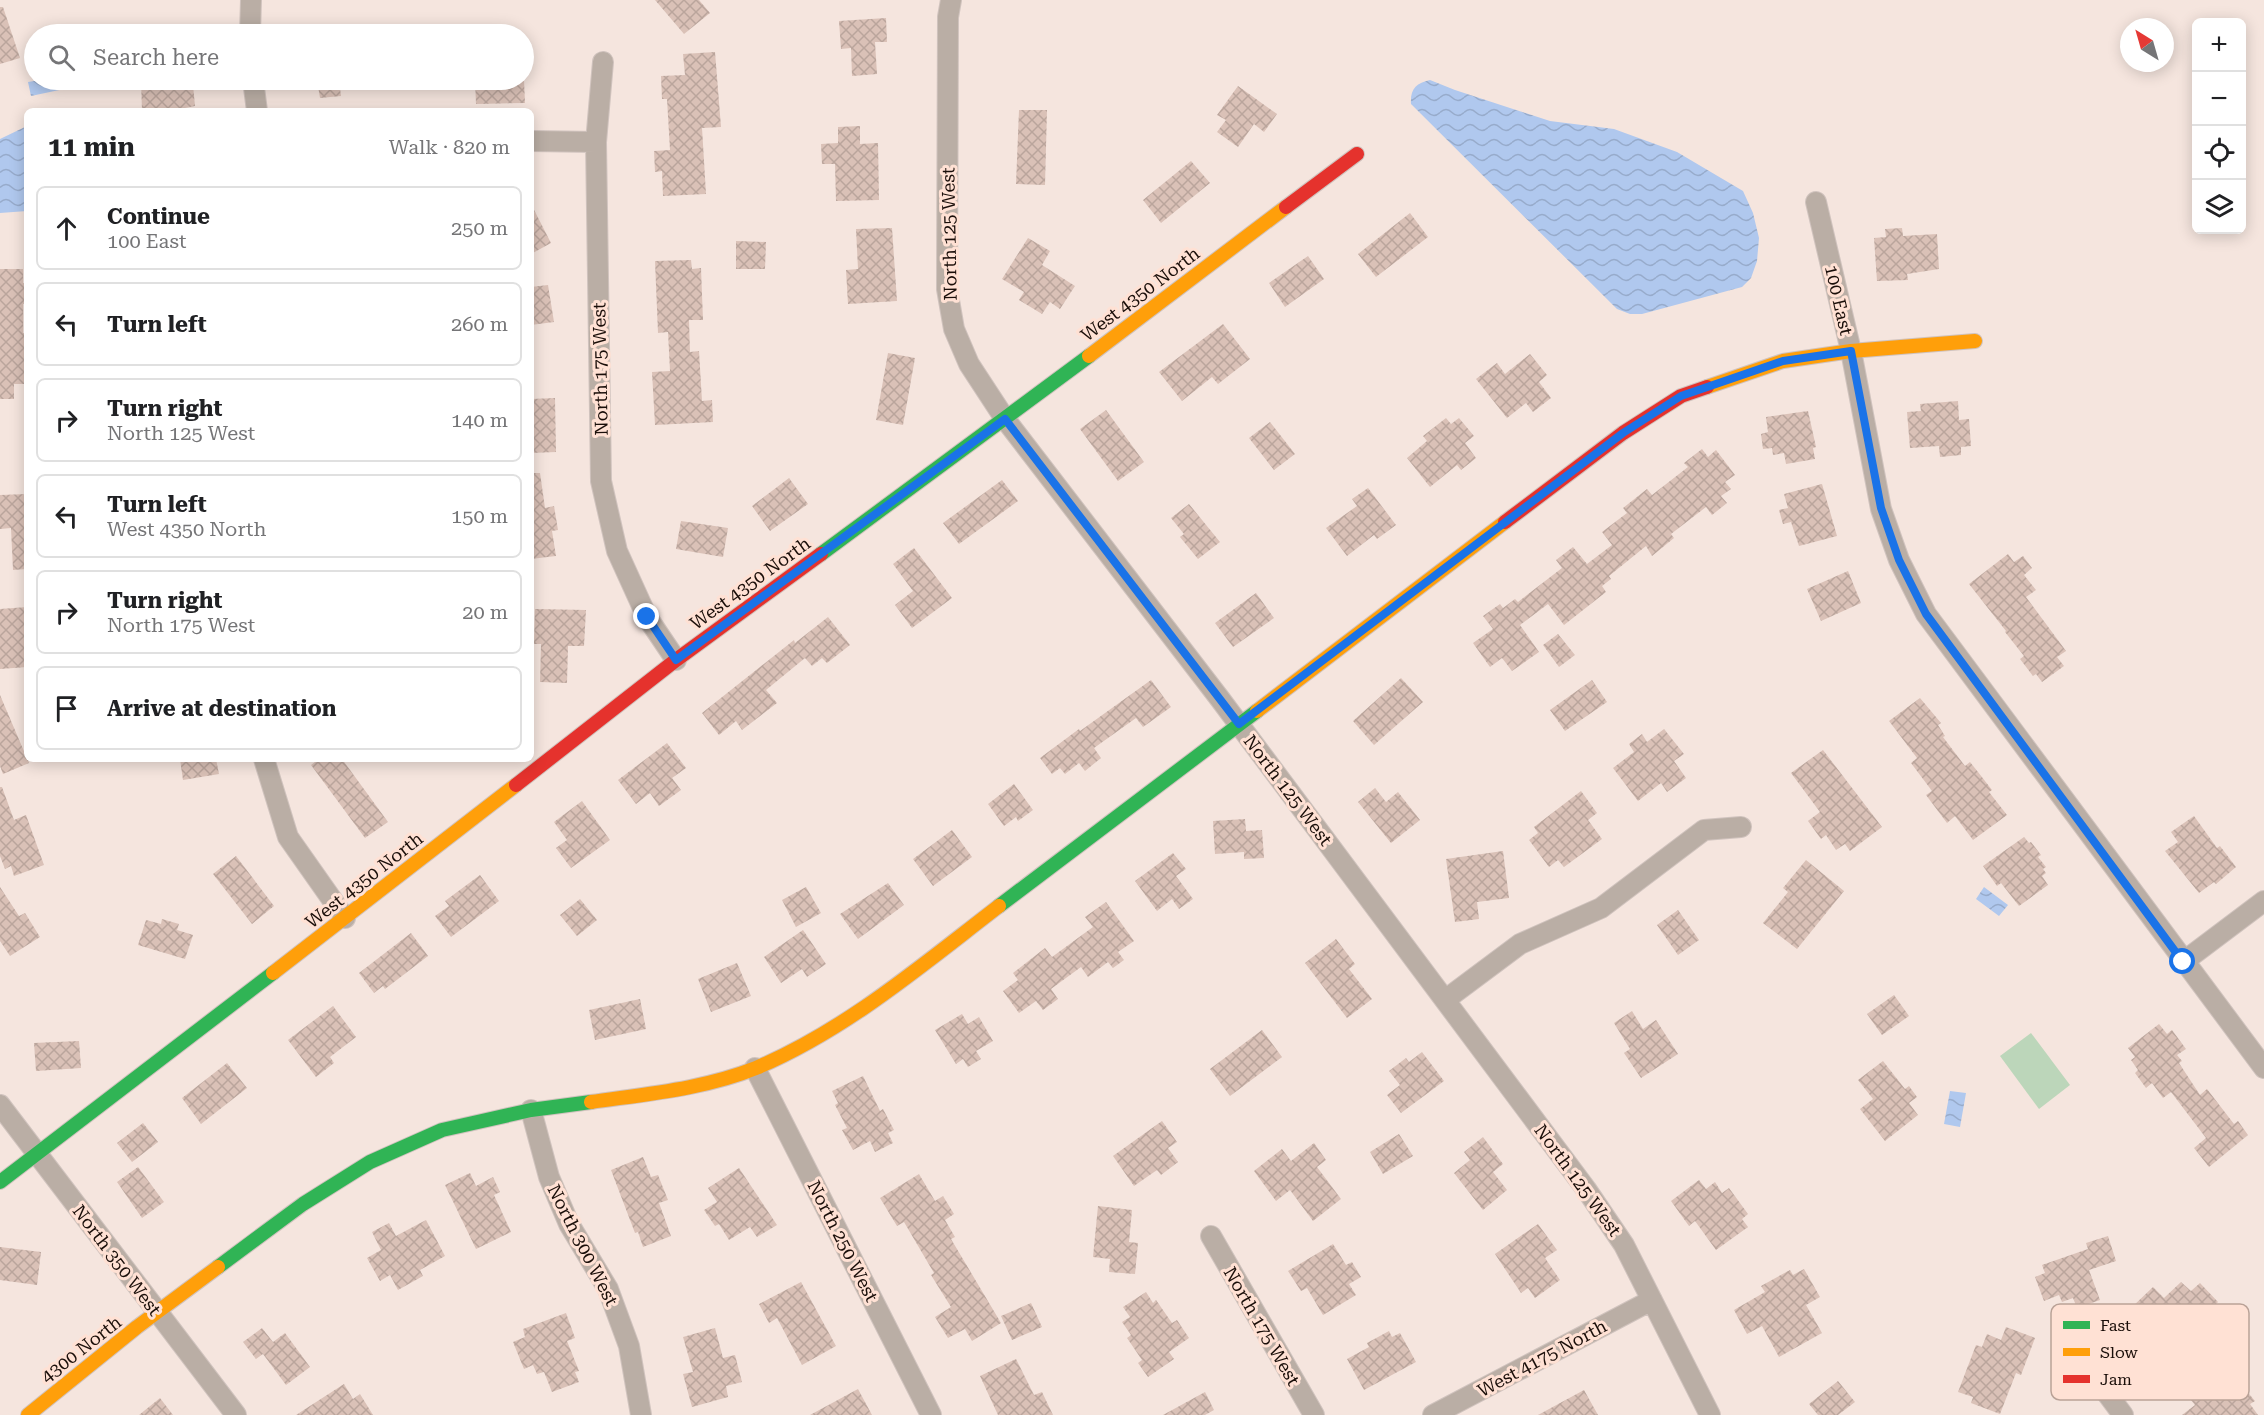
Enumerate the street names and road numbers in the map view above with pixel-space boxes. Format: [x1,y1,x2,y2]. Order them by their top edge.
street label: North 125 West [937,167,961,301]
street label: West 4350 North [1076,242,1204,346]
street label: 100 East [1821,263,1857,337]
street label: North 175 West [588,302,612,436]
street label: West 4350 North [686,532,814,634]
street label: North 125 West [1240,730,1337,850]
street label: West 4350 North [301,827,427,932]
street label: North 125 West [1530,1120,1626,1240]
street label: North 250 West [803,1177,883,1305]
street label: North 300 West [543,1181,623,1309]
street label: North 350 West [69,1200,166,1320]
street label: North 175 West [1220,1263,1305,1389]
street label: 4300 North [37,1311,126,1387]
street label: West 4175 North [1474,1315,1611,1401]

